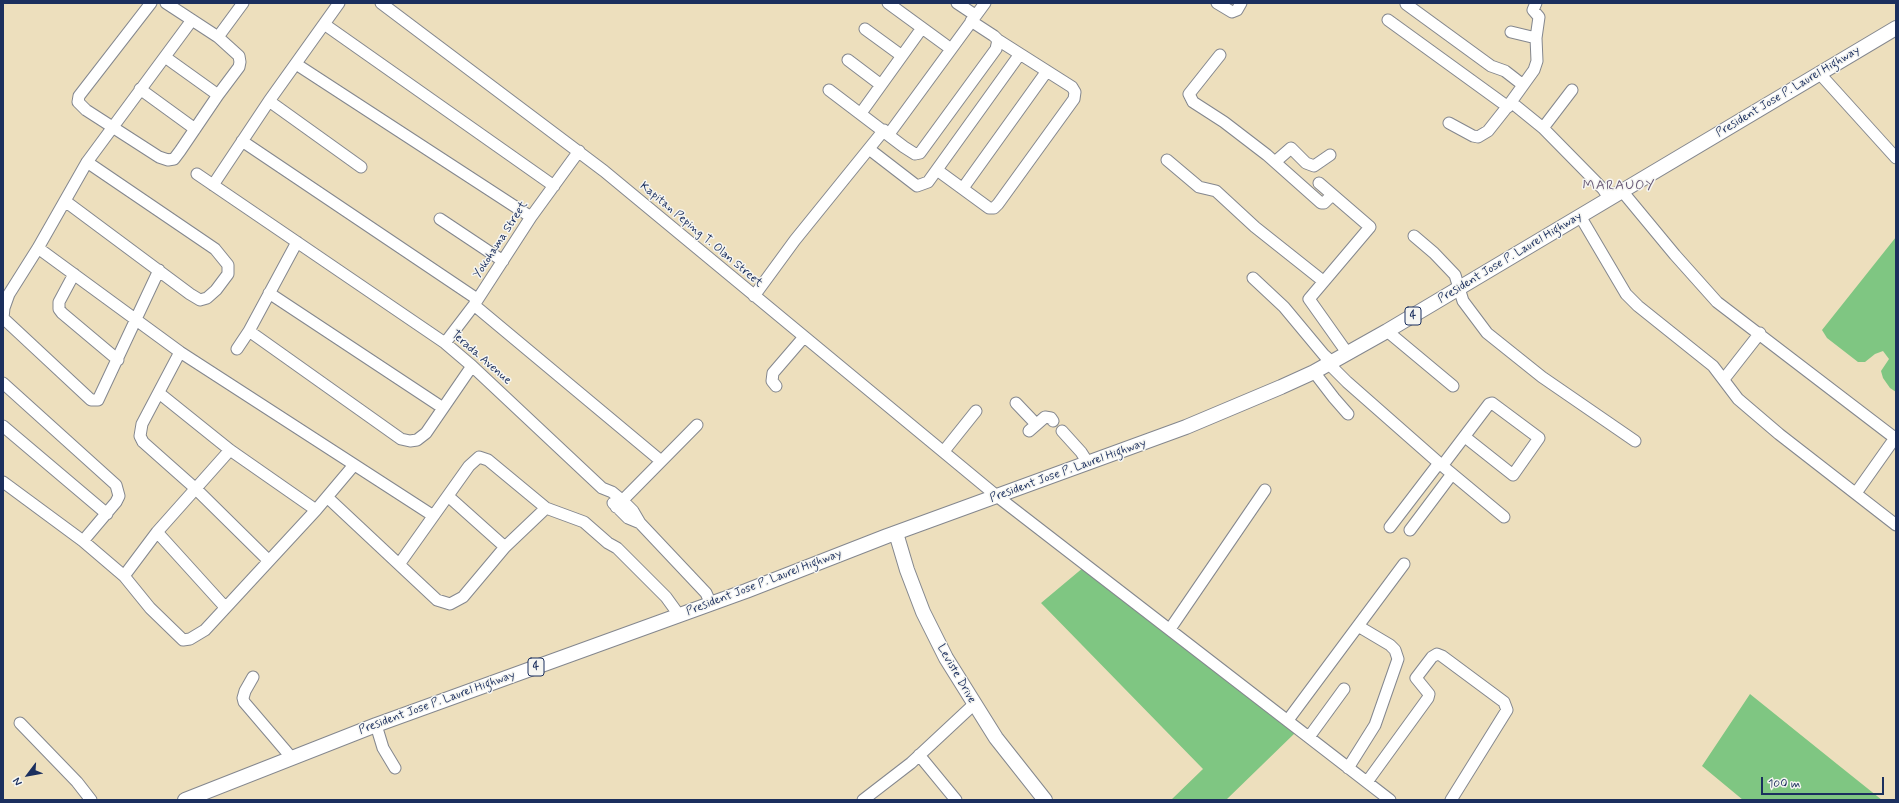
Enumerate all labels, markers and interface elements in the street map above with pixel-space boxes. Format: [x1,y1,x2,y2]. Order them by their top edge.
street label: President Jose P. Laurel Highway [1713,43,1863,141]
district label: MARAUOY [1583,178,1655,194]
street label: Kapitan Peping T. Olan Street [636,179,766,291]
street label: Yokohama Street [471,199,531,281]
street label: President Jose P. Laurel Highway [1435,209,1585,307]
road number: 4 [1405,307,1421,325]
street label: Terada Avenue [448,328,514,388]
street label: President Jose P. Laurel Highway [988,436,1148,506]
street label: President Jose P. Laurel Highway [684,547,844,619]
street label: Leviste Drive [933,642,979,706]
road number: 4 [528,658,544,676]
street label: President Jose P. Laurel Highway [357,668,517,738]
north arrow [8,755,48,795]
scale bar [1763,769,1886,795]
text: N [10,775,26,788]
text: 100 m [1768,776,1800,792]

